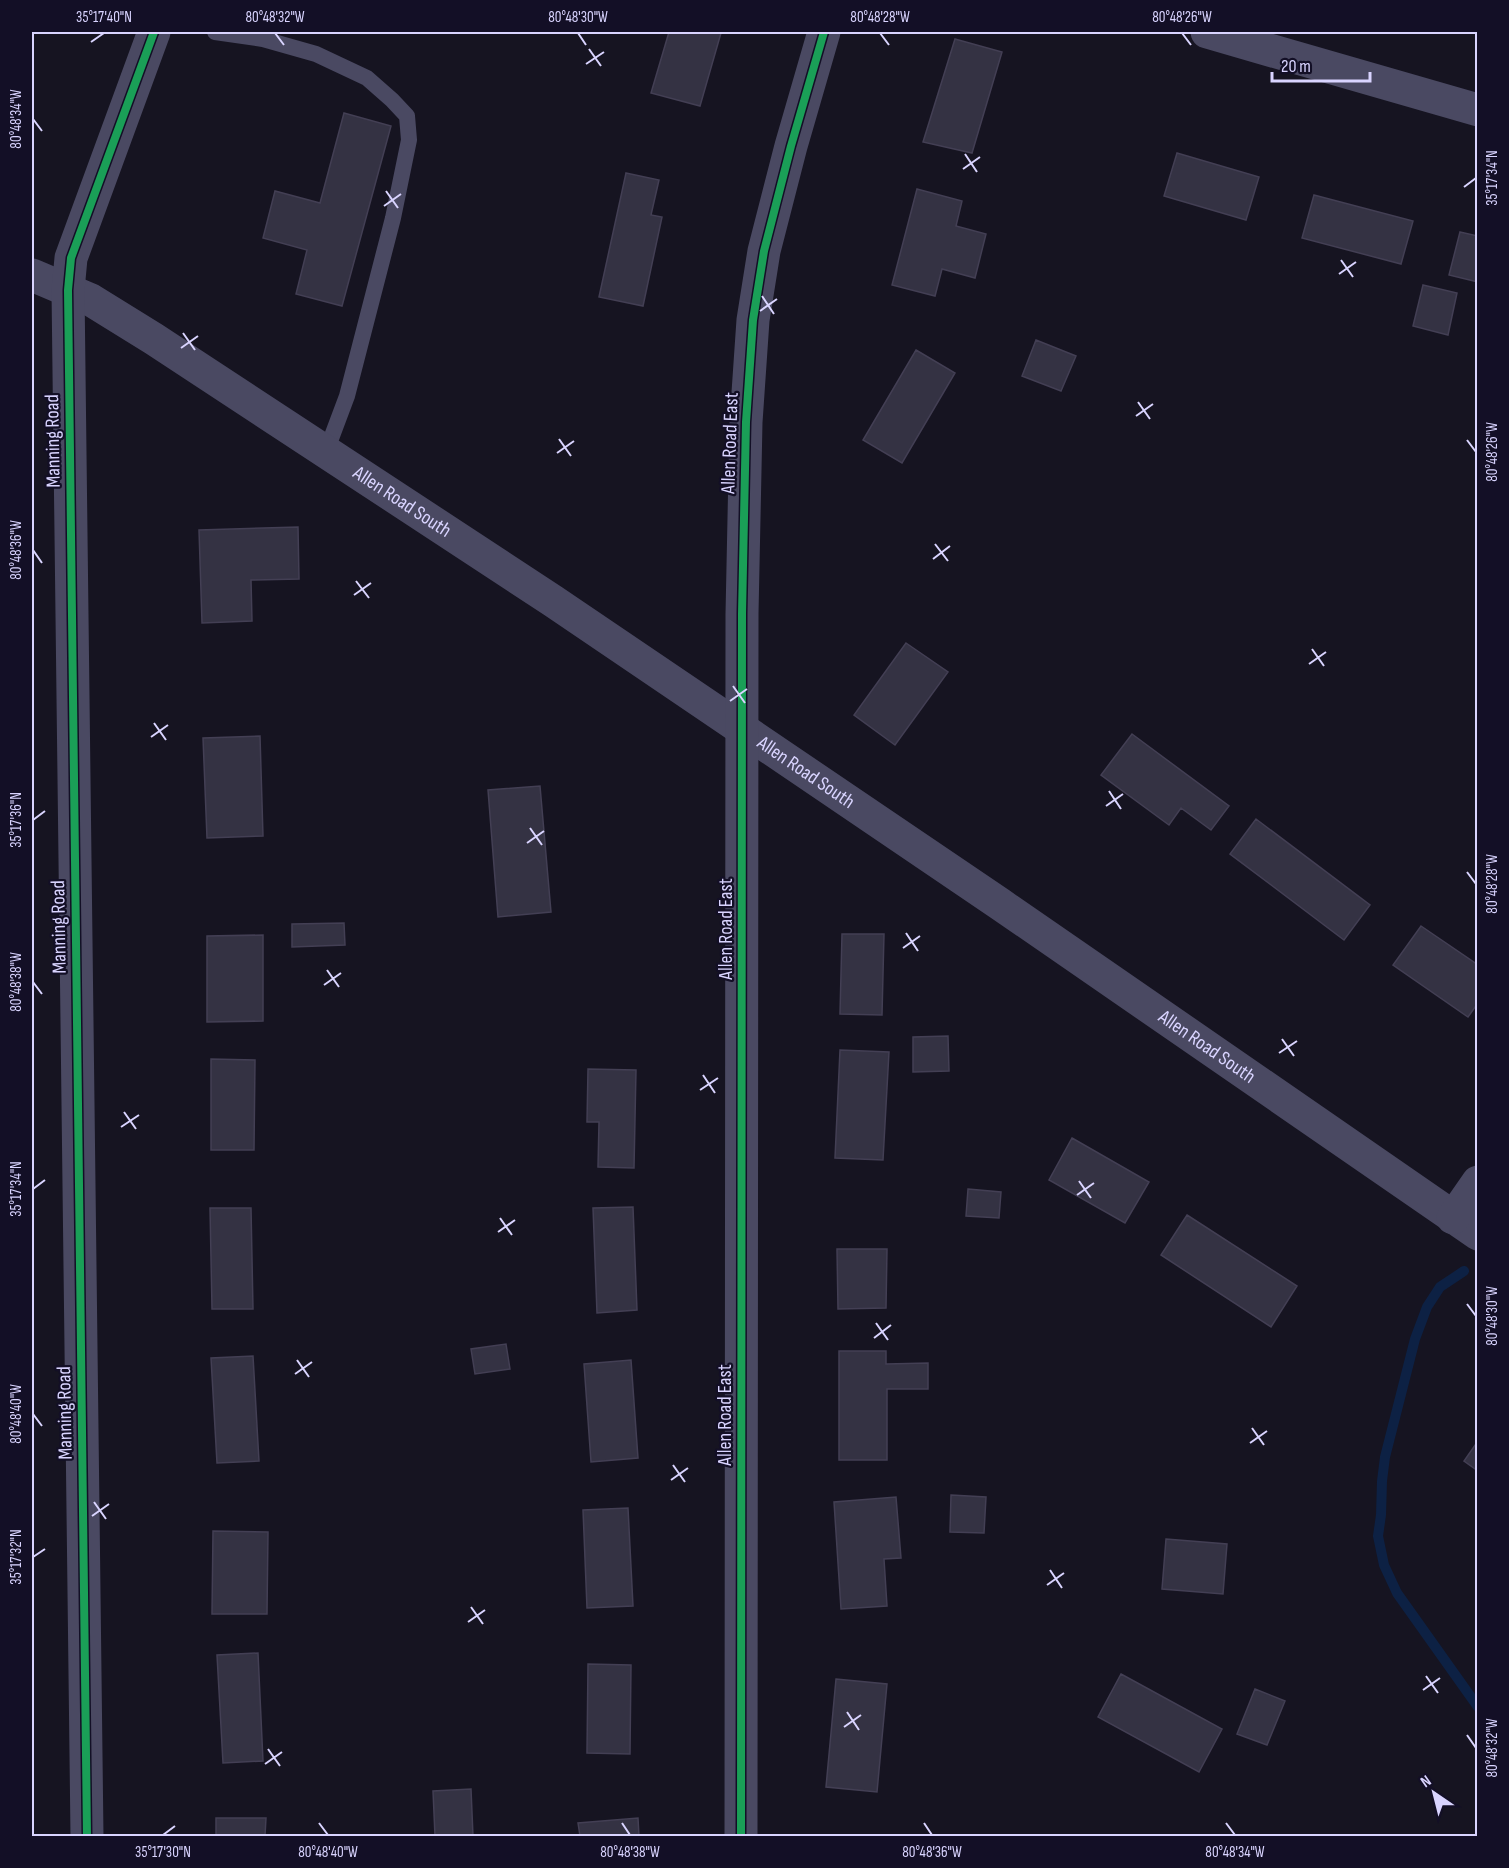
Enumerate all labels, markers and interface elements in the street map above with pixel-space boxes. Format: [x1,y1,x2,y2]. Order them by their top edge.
text: 35°17'40"N [76,8,132,27]
text: 80°48'32"W [245,8,305,27]
text: 80°48'30"W [548,8,608,27]
text: 80°48'28"W [850,8,910,27]
text: 80°48'26"W [1152,8,1212,27]
scale bar [1272,45,1370,83]
text: 20 m [1281,56,1311,77]
text: 80°48'34"W [7,89,26,149]
text: 35°17'34"N [1483,150,1502,206]
street label: Allen Road East [716,392,744,495]
street label: Manning Road [40,394,66,488]
text: 80°48'26"W [1483,422,1502,482]
street label: Allen Road South [348,460,456,543]
text: 80°48'36"W [7,520,26,580]
street label: Allen Road South [752,730,859,814]
text: 35°17'36"N [7,792,26,848]
text: 80°48'28"W [1483,854,1502,914]
street label: Allen Road East [714,878,738,981]
street label: Manning Road [46,880,72,974]
text: 80°48'38"W [7,952,26,1012]
street label: Allen Road South [1153,1004,1260,1089]
text: 35°17'34"N [7,1161,26,1217]
text: 80°48'30"W [1483,1286,1502,1346]
street label: Allen Road East [713,1364,737,1467]
street label: Manning Road [52,1366,78,1460]
text: 80°48'40"W [7,1384,26,1444]
text: 35°17'32"N [7,1529,26,1585]
text: 80°48'32"W [1483,1718,1502,1778]
north arrow [1404,1763,1464,1823]
text: N [1417,1772,1435,1792]
text: 35°17'30"N [135,1843,191,1862]
text: 80°48'40"W [298,1843,358,1862]
text: 80°48'38"W [600,1843,660,1862]
text: 80°48'36"W [902,1843,962,1862]
text: 80°48'34"W [1205,1843,1265,1862]

